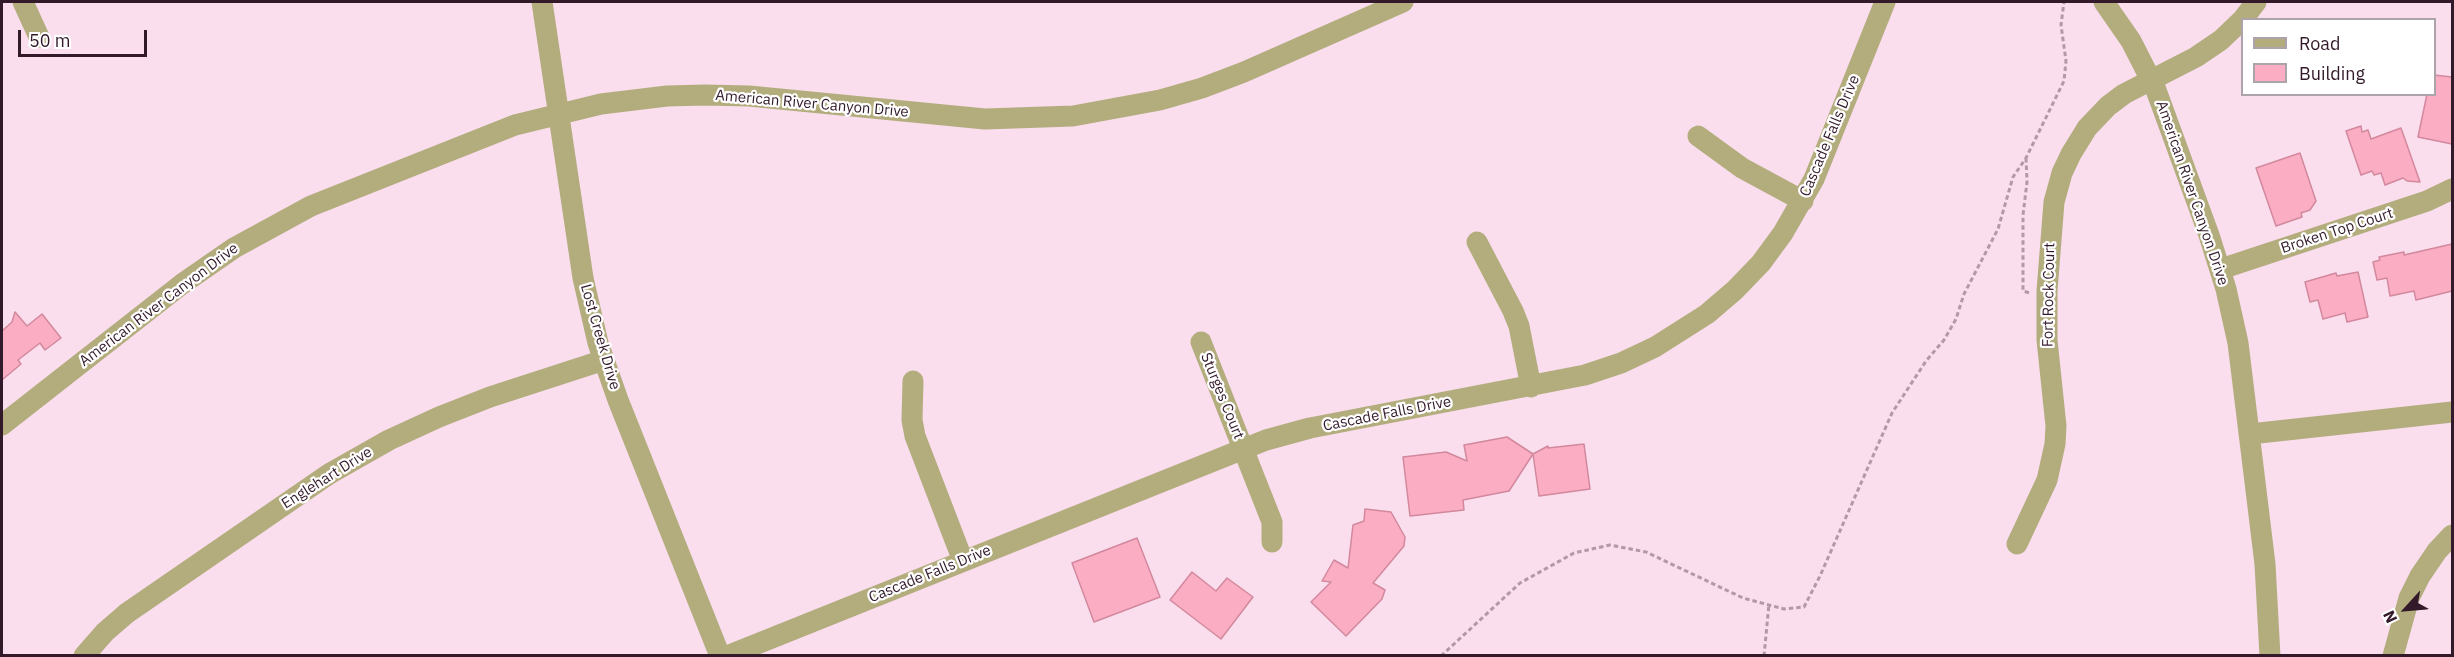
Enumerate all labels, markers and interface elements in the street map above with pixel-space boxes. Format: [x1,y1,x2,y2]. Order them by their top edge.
scale bar [21,18,150,56]
legend [2241,18,2436,96]
text: 50 m [29,29,71,52]
text: Road [2299,32,2340,55]
text: Building [2299,62,2365,85]
street label: Cascade Falls Drive [1796,73,1864,199]
street label: American River Canyon Drive [715,87,909,121]
street label: American River Canyon Drive [2152,98,2232,288]
street label: Broken Top Court [2279,204,2395,258]
street label: American River Canyon Drive [76,239,242,371]
street label: Fort Rock Court [2039,243,2059,347]
street label: Lost Creek Drive [576,282,624,392]
street label: Sturges Court [1196,350,1248,442]
street label: Cascade Falls Drive [1321,393,1453,435]
street label: Englehart Drive [278,443,376,513]
street label: Cascade Falls Drive [866,541,994,607]
north arrow [2376,579,2436,639]
text: N [2378,607,2401,626]

